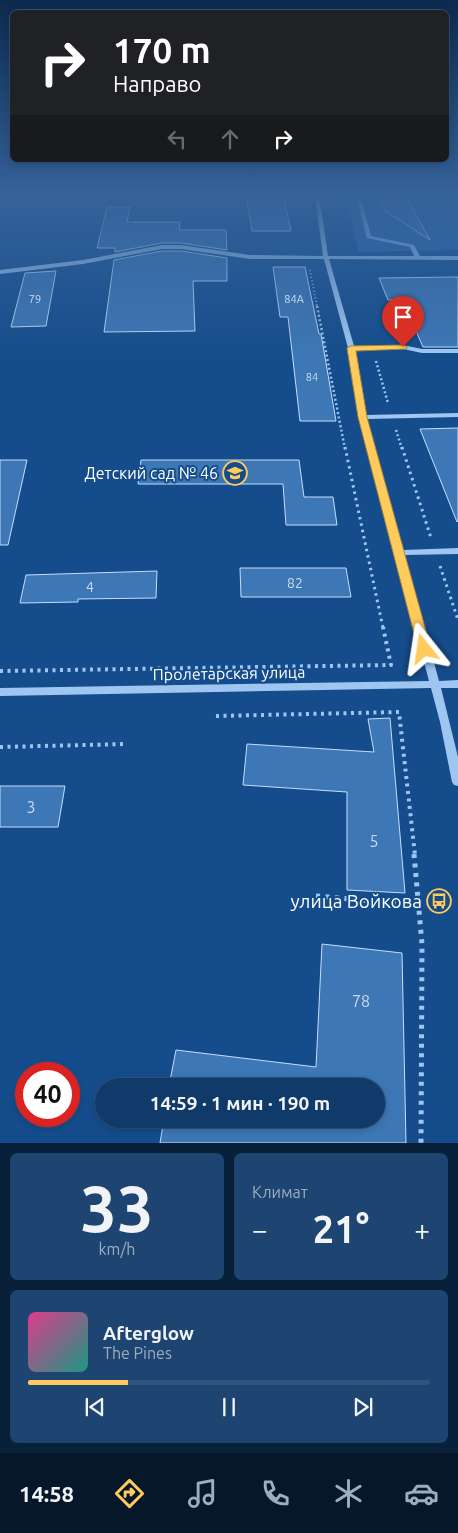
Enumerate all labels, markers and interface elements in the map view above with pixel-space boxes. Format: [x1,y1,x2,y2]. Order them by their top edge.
icon: right [30,30,95,95]
text: 170 m [113,30,211,70]
text: Направо [113,71,201,96]
icon: left [163,125,191,153]
icon: ahead [216,125,244,153]
icon: right [269,125,297,153]
house number: 79 [29,293,41,305]
house number: 84А [284,293,305,305]
pin [382,296,424,347]
icon: arrive [389,303,417,331]
house number: 84 [306,371,318,383]
school or university icon: Детский сад № 46 [222,460,248,486]
place label: Детский сад № 46 [85,464,218,482]
house number: 82 [287,575,303,591]
house number: 4 [86,579,94,595]
position arrow [397,622,449,674]
street label: Пролетарская улица [153,663,305,683]
house number: 3 [26,798,36,816]
house number: 5 [369,832,379,850]
bus stop icon: улица Войкова [426,888,452,914]
place label: улица Войкова [290,890,422,912]
house number: 78 [352,992,370,1010]
speed limit sign: 40 [15,1062,80,1127]
text: 14:59 · 1 мин · 190 m [150,1092,330,1114]
text: 33 [80,1171,154,1244]
text: Климат [252,1183,308,1201]
text: 21° [313,1208,369,1250]
text: − [252,1214,268,1245]
text: + [414,1214,430,1245]
text: km/h [99,1240,135,1258]
text: Afterglow [103,1322,194,1344]
text: The Pines [103,1344,172,1362]
icon: previous [81,1393,109,1421]
icon: pause [215,1393,243,1421]
icon: next [349,1393,377,1421]
icon: directions [112,1476,147,1511]
icon: music [185,1476,220,1511]
icon: phone [258,1476,293,1511]
icon: climate [331,1476,366,1511]
icon: car [404,1476,439,1511]
text: 14:58 [19,1481,74,1506]

